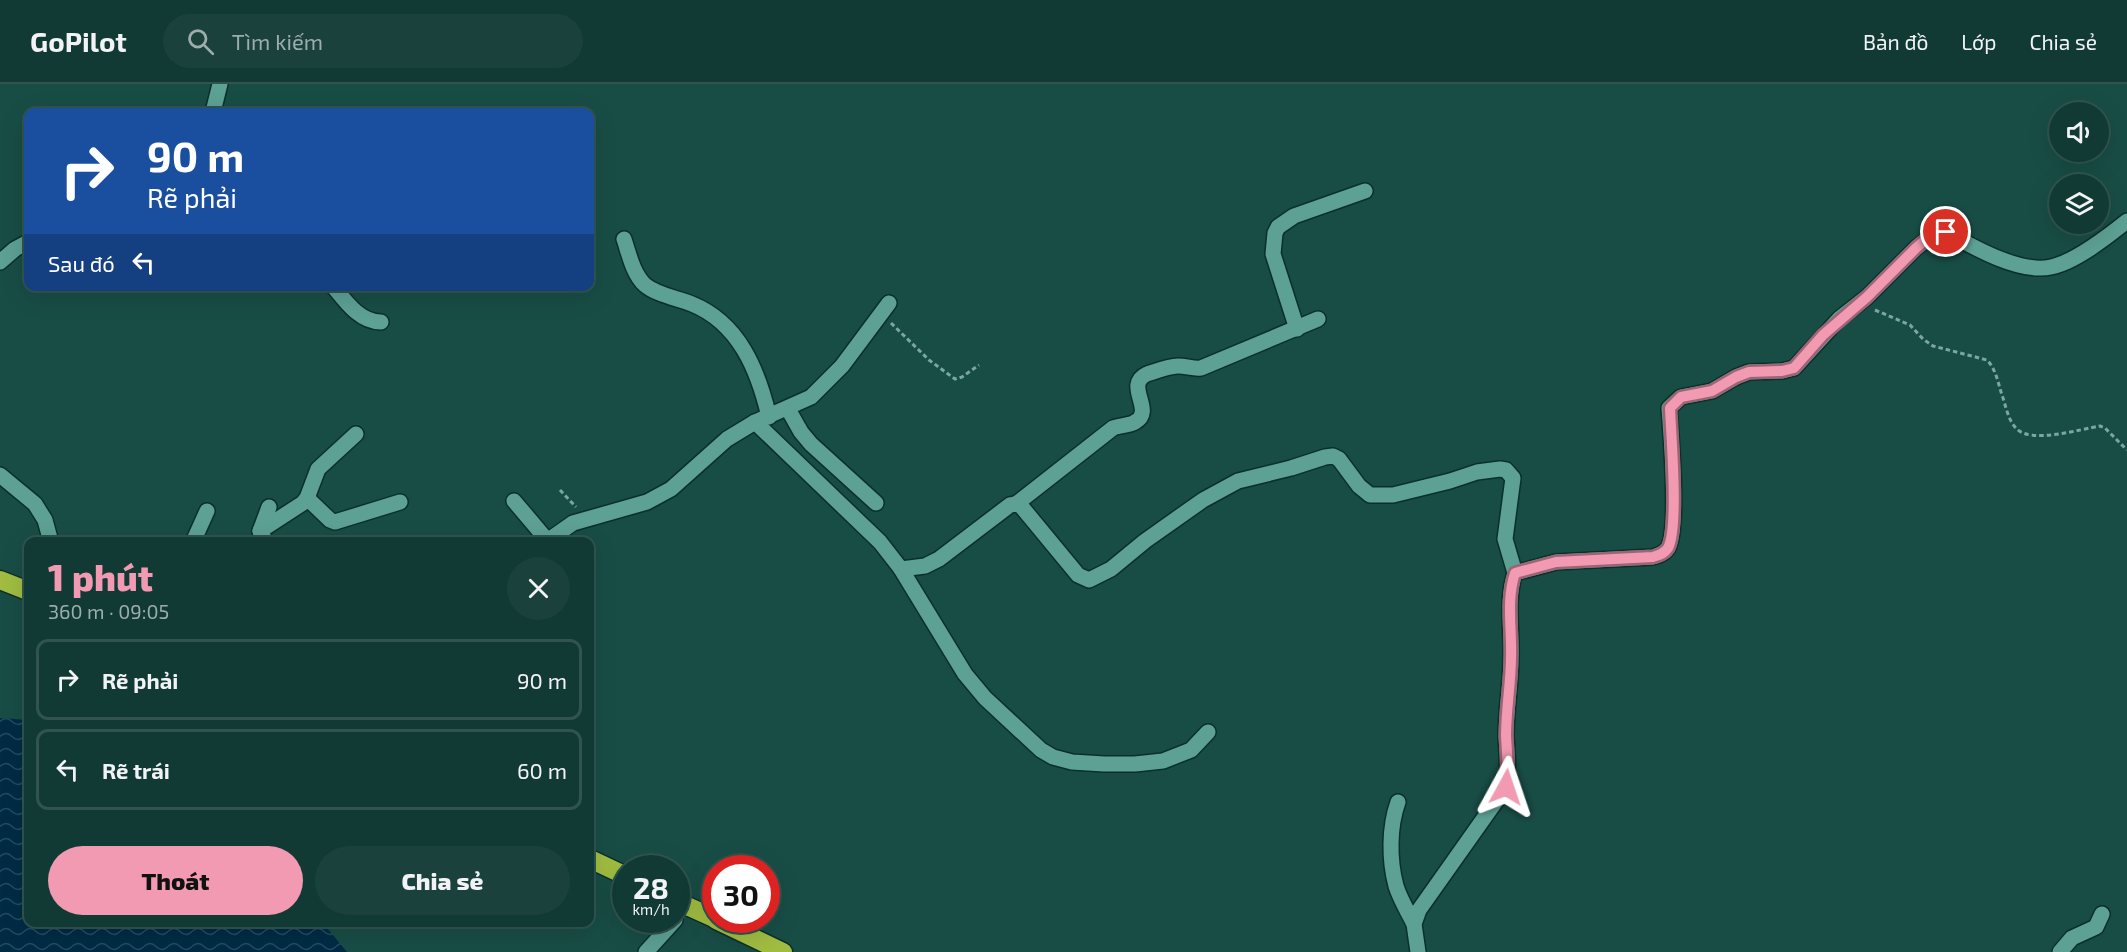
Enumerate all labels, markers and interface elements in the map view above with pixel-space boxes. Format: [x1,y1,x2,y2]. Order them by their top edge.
search box [163,14,583,68]
text: GoPilot [30,24,127,58]
icon: search [184,25,217,58]
text: Tìm kiếm [232,28,323,54]
text: Bản đồ [1863,29,1928,54]
text: Lớp [1961,29,1996,54]
text: Chia sẻ [2029,29,2097,54]
map controls [2049,102,2109,234]
button: sound [2049,102,2109,162]
text: 90 m [147,130,244,180]
icon: right [48,132,126,210]
button: layers [2049,174,2109,234]
text: Rẽ phải [147,181,237,213]
pin [1920,206,1971,257]
icon: arrive [1929,215,1962,248]
icon: left [127,246,160,279]
text: Sau đó [48,250,115,276]
text: 1 phút [48,555,153,598]
button: close [507,557,570,620]
text: 360 m · 09:05 [48,599,169,623]
icon: right [51,663,84,696]
text: Rẽ phải [102,667,178,693]
text: 90 m [517,667,567,693]
icon: left [51,753,84,786]
position arrow [1474,755,1538,819]
text: Rẽ trái [102,757,170,783]
text: 60 m [517,757,567,783]
button: Thoát [48,846,303,915]
button: Chia sẻ [315,846,570,915]
speed limit sign: 30 [702,855,780,933]
text: 28 [633,869,669,905]
text: km/h [632,900,670,918]

